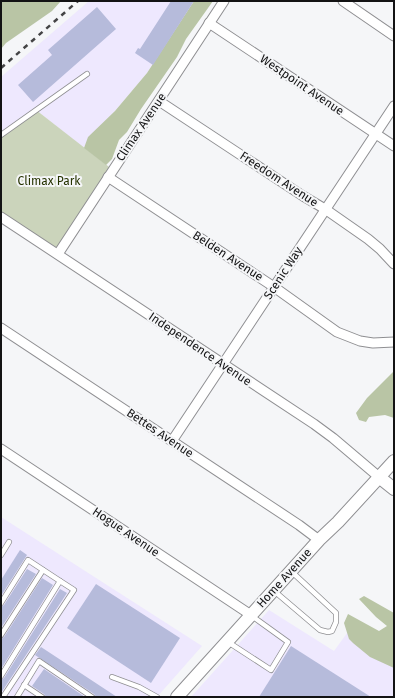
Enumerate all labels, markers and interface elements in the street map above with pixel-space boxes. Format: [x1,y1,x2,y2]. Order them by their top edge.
street label: Westpoint Avenue [257,52,347,118]
street label: Climax Avenue [113,90,169,164]
street label: Freedom Avenue [237,149,321,209]
park label: Climax Park [18,174,81,188]
street label: Belden Avenue [190,228,266,284]
street label: Scenic Way [261,244,305,302]
street label: Independence Avenue [146,309,254,389]
street label: Bettes Avenue [124,406,196,460]
street label: Hogue Avenue [90,504,162,560]
street label: Home Avenue [254,545,314,611]

